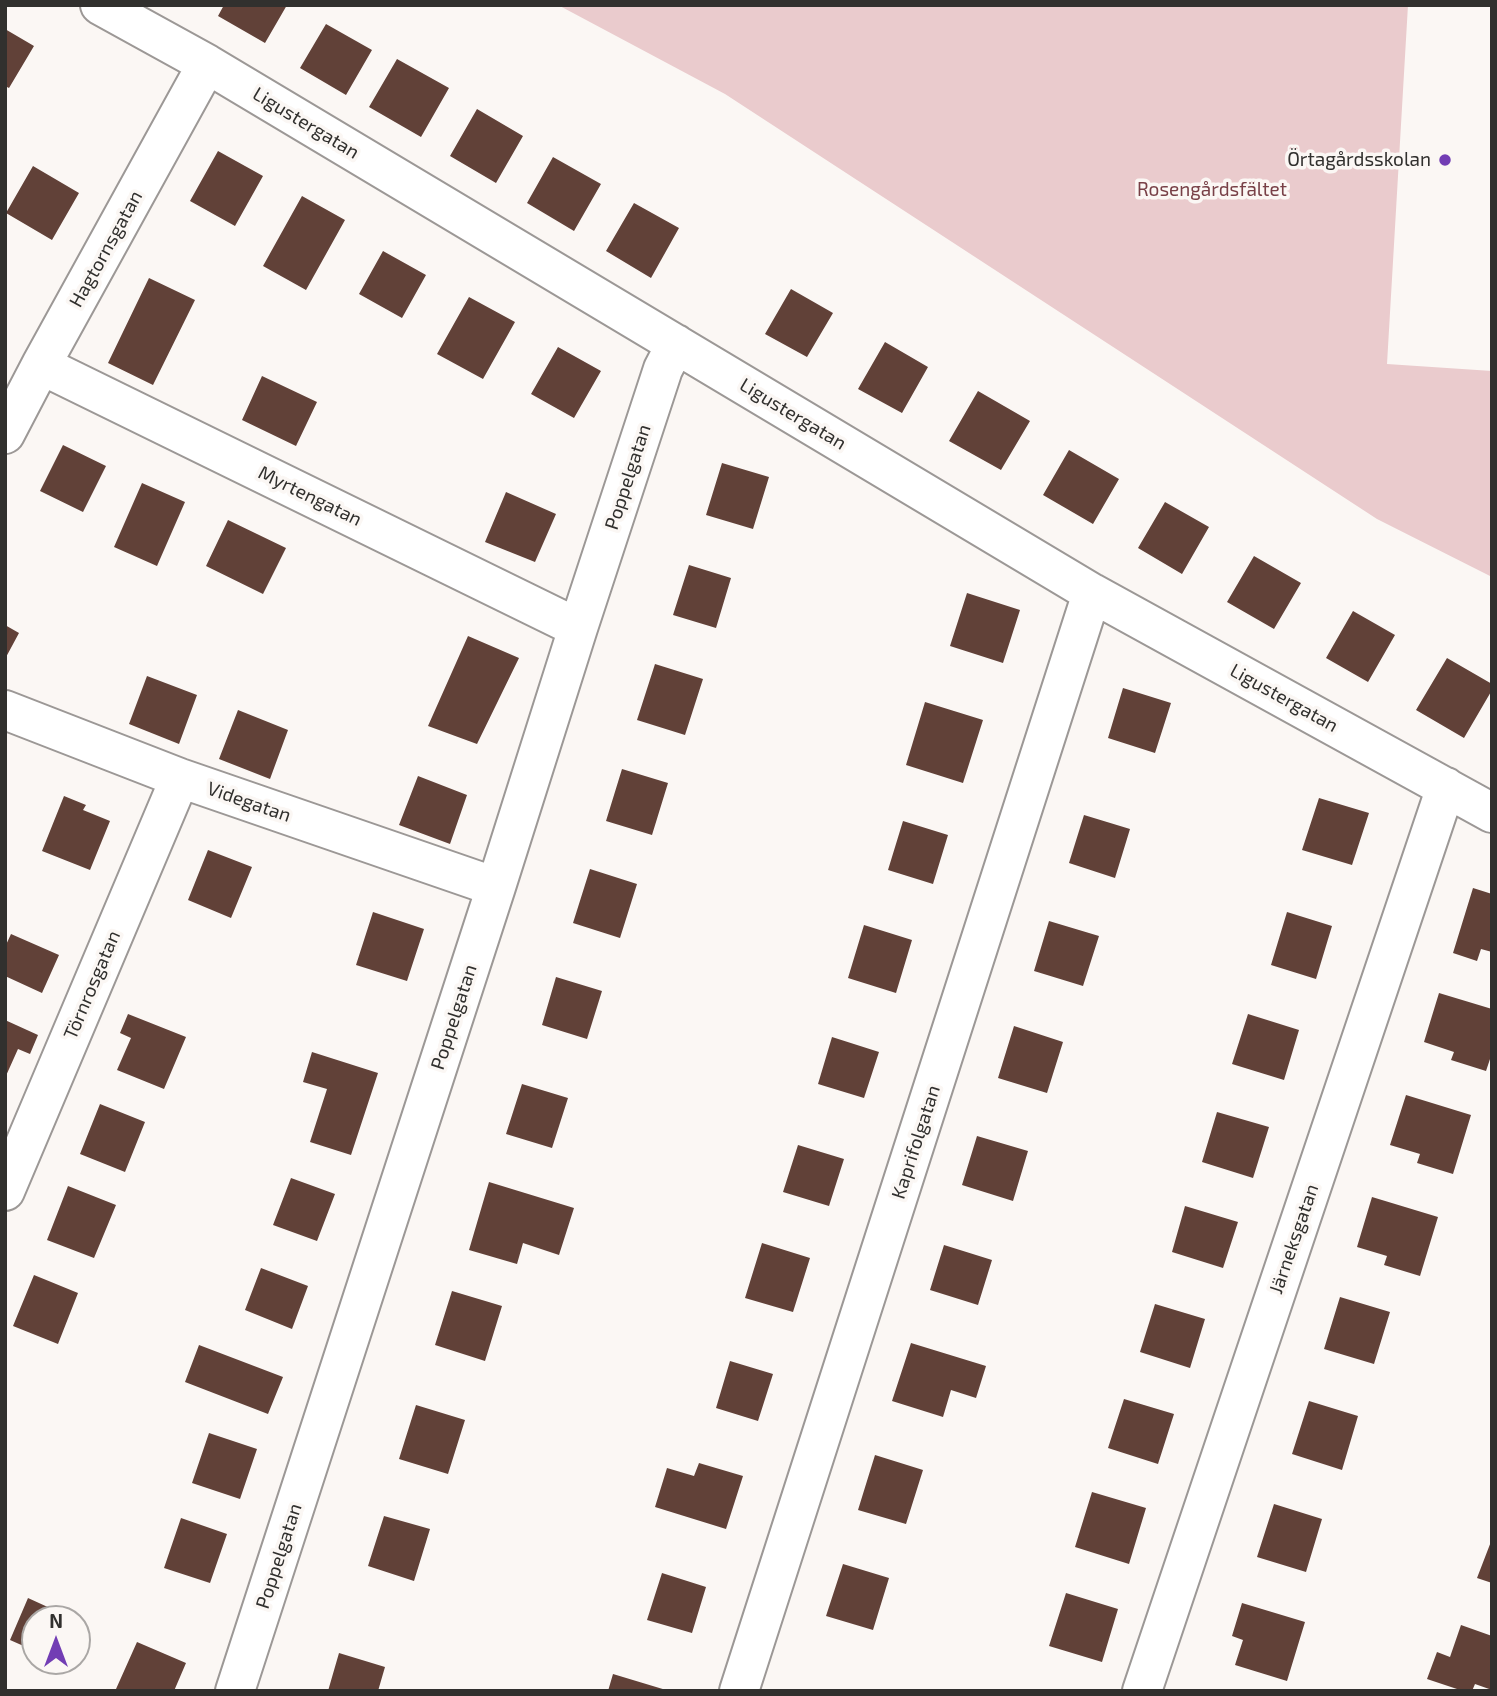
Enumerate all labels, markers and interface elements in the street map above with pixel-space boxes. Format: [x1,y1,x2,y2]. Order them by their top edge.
street label: Ligustergatan [249,82,363,164]
place label: Örtagårdsskolan [1287,149,1431,171]
marker: Örtagårdsskolan [1437,152,1453,168]
park label: Rosengårdsfältet [1137,179,1287,201]
street label: Hagtornsgatan [65,187,147,311]
street label: Ligustergatan [736,373,850,455]
street label: Poppelgatan [600,421,656,533]
street label: Myrtengatan [254,461,366,531]
street label: Ligustergatan [1226,659,1342,737]
street label: Videgatan [204,777,294,827]
street label: Törnrosgatan [59,927,125,1043]
street label: Poppelgatan [426,961,482,1073]
street label: Kaprifolgatan [887,1082,945,1202]
street label: Järneksgatan [1265,1181,1323,1297]
street label: Poppelgatan [251,1500,307,1612]
north arrow [21,1605,91,1675]
text: N [49,1609,63,1632]

